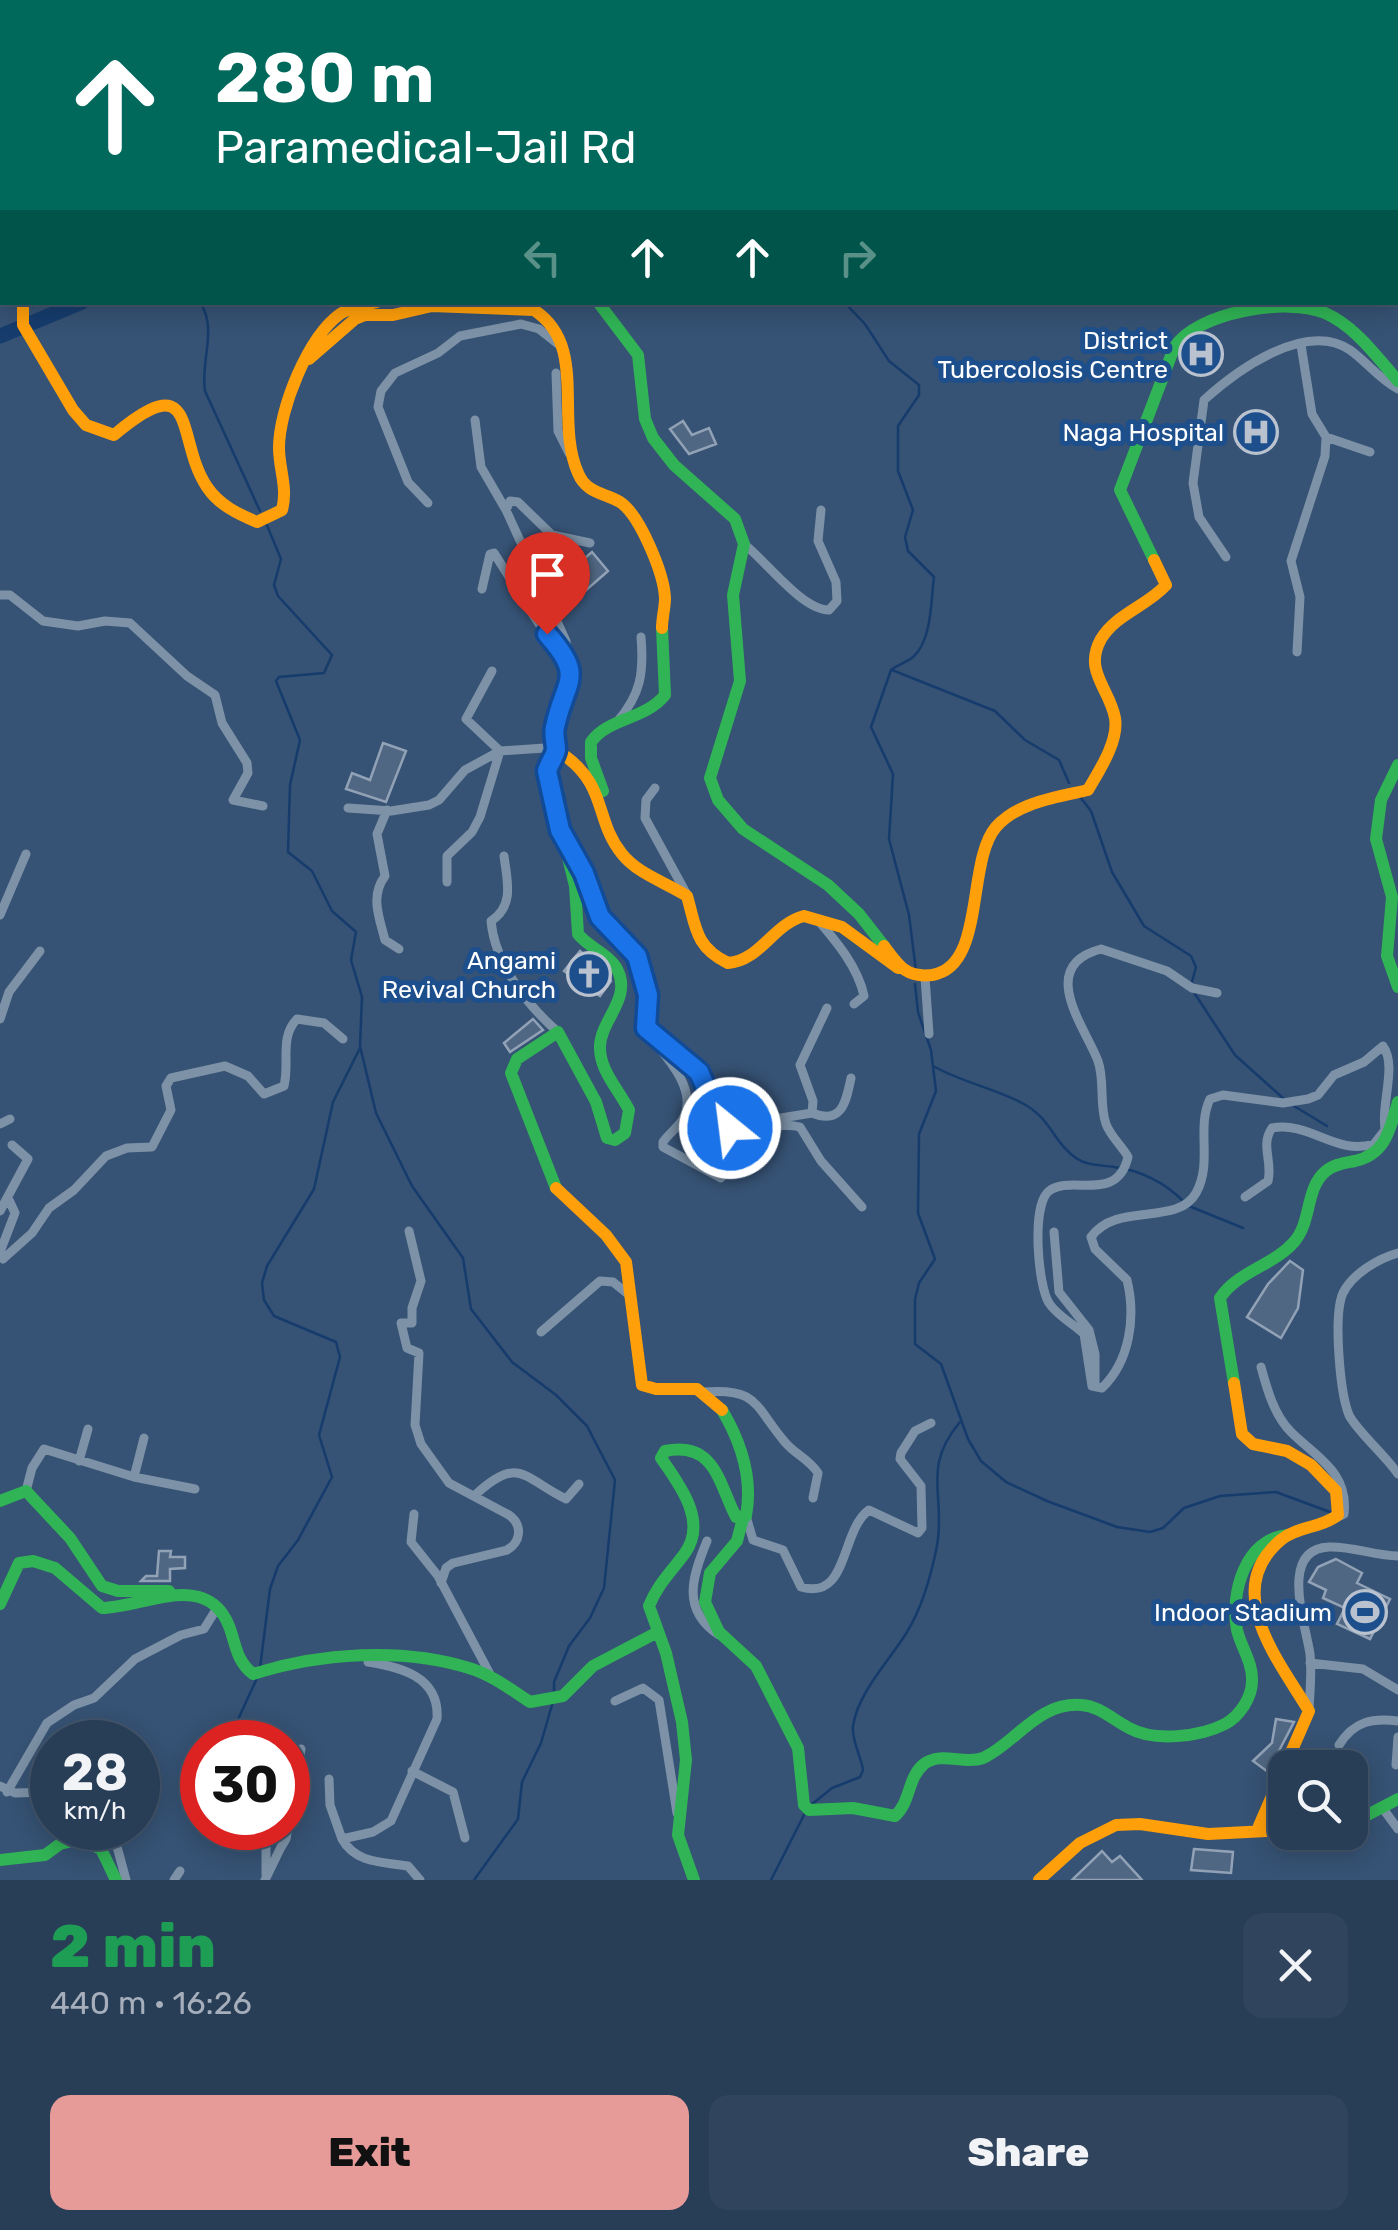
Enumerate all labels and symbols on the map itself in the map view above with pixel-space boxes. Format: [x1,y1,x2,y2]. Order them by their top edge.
place label: District Tubercolosis Centre [937,326,1168,384]
hospital icon: District Tubercolosis Centre [1178,331,1224,377]
hospital icon: Naga Hospital [1233,409,1279,455]
place label: Naga Hospital [1062,418,1224,447]
pin [505,532,590,635]
place label: Angami Revival Church [382,946,556,1004]
church icon: Angami Revival Church [566,951,612,997]
position arrow [678,1076,782,1180]
sports icon: Indoor Stadium [1342,1589,1388,1635]
place label: Indoor Stadium [1154,1598,1332,1627]
speed limit sign: 30 [180,1720,310,1850]

